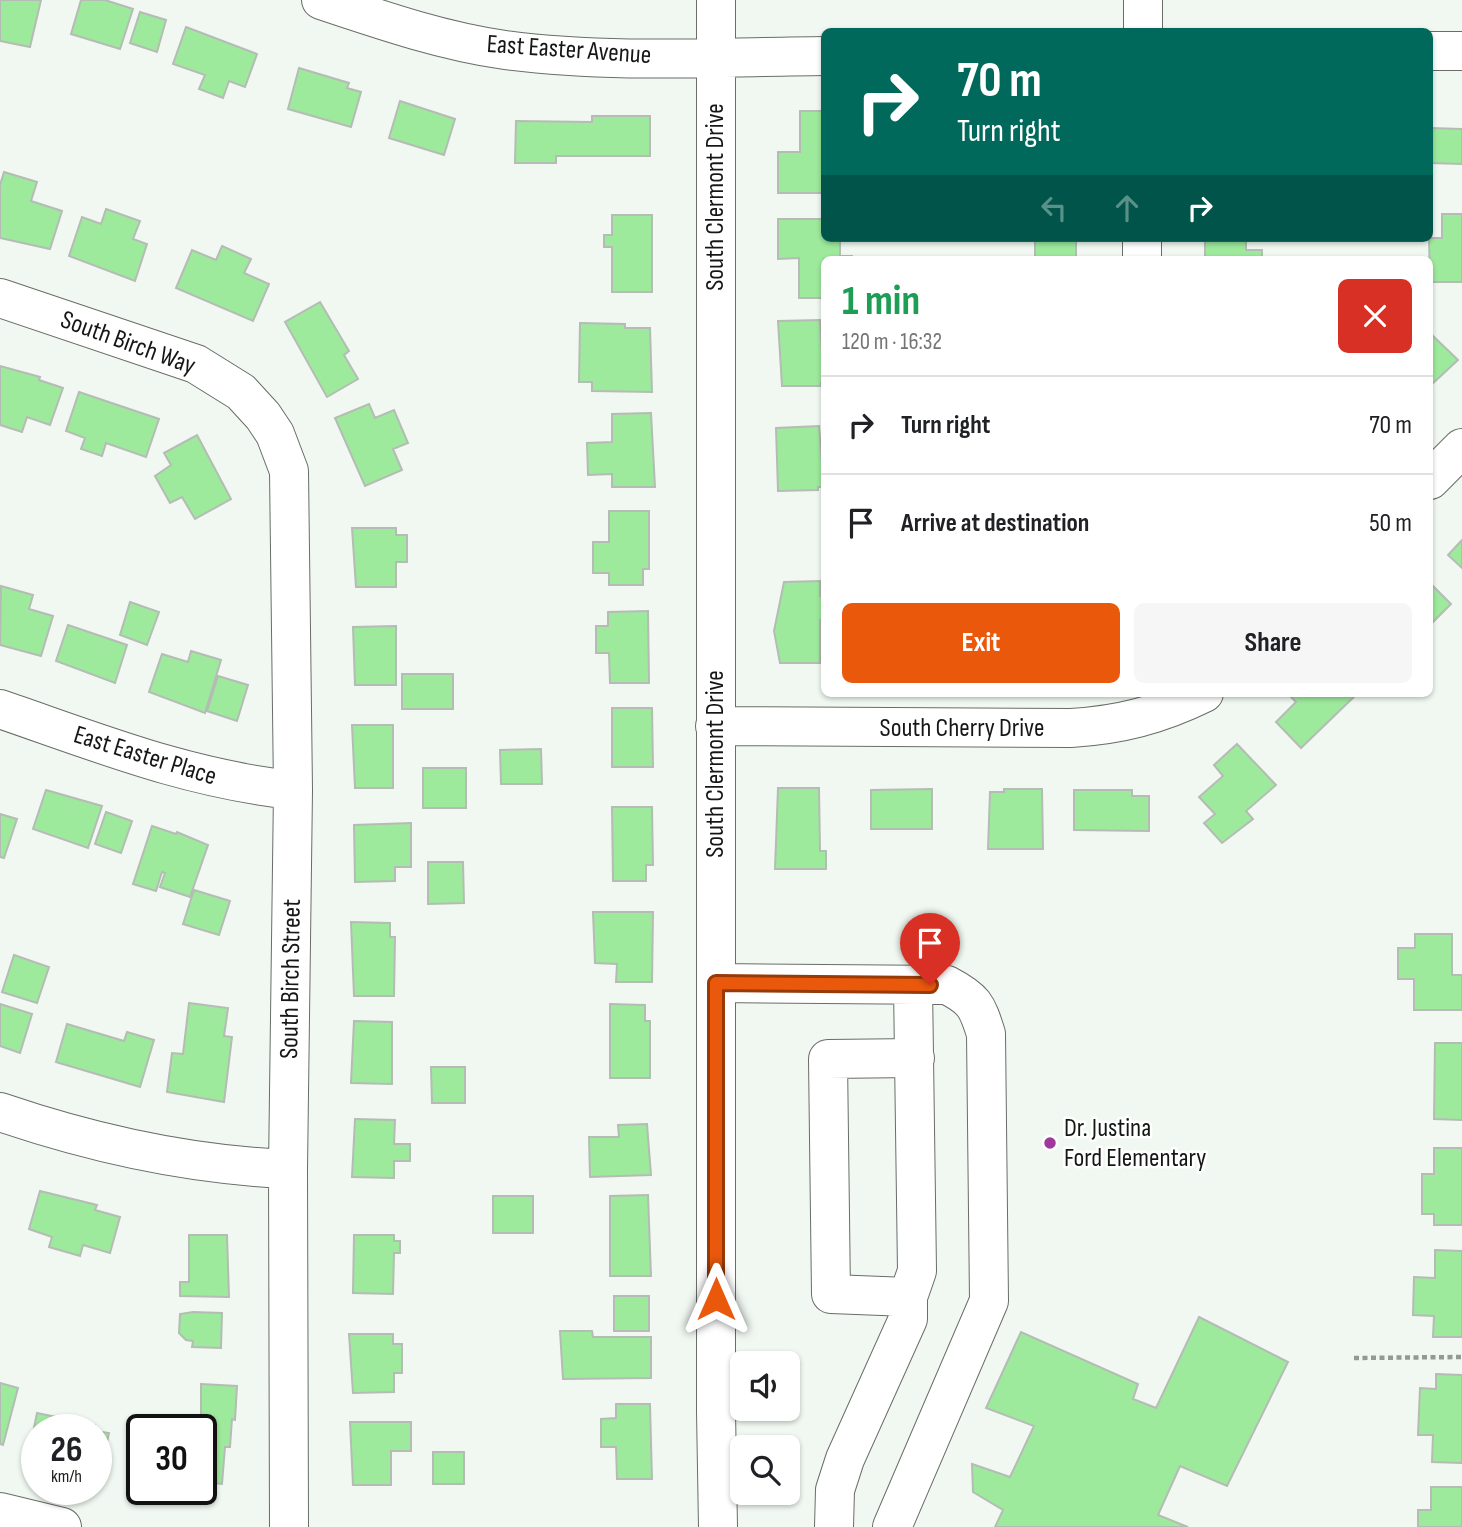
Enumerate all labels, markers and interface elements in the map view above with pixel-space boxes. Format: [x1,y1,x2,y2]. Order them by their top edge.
street label: East Easter Avenue [486,29,652,71]
text: 70 m [957,52,1042,111]
icon: right [842,56,933,147]
street label: South Clermont Drive [700,103,731,291]
text: Turn right [957,112,1061,151]
icon: left [1035,189,1073,227]
icon: ahead [1108,189,1146,227]
icon: right [1181,189,1219,227]
text: 1 min [842,276,920,327]
button: close [1338,279,1412,353]
street label: South Birch Way [56,304,200,382]
text: 120 m · 16:32 [842,328,942,356]
icon: right [842,406,880,444]
text: Turn right [901,410,990,441]
text: 70 m [1369,410,1412,441]
icon: arrive [842,504,880,542]
text: Arrive at destination [901,508,1089,539]
text: 50 m [1369,508,1412,539]
button: Exit [842,603,1120,683]
button: Share [1134,603,1412,683]
street label: South Clermont Drive [700,670,731,858]
street label: South Cherry Drive [880,713,1044,744]
street label: East Easter Place [70,720,220,792]
street label: South Birch Street [274,899,308,1059]
pin [900,913,960,985]
icon: arrive [911,924,949,962]
place label: Dr. Justina Ford Elementary [1064,1113,1206,1174]
marker: Dr. Justina Ford Elementary [1042,1135,1058,1151]
position arrow [679,1262,753,1336]
map controls [730,1351,800,1505]
button: sound [730,1351,800,1421]
speed limit sign: 30 [126,1414,217,1505]
text: 26 [51,1429,82,1472]
button: search [730,1435,800,1505]
text: km/h [51,1466,82,1487]

